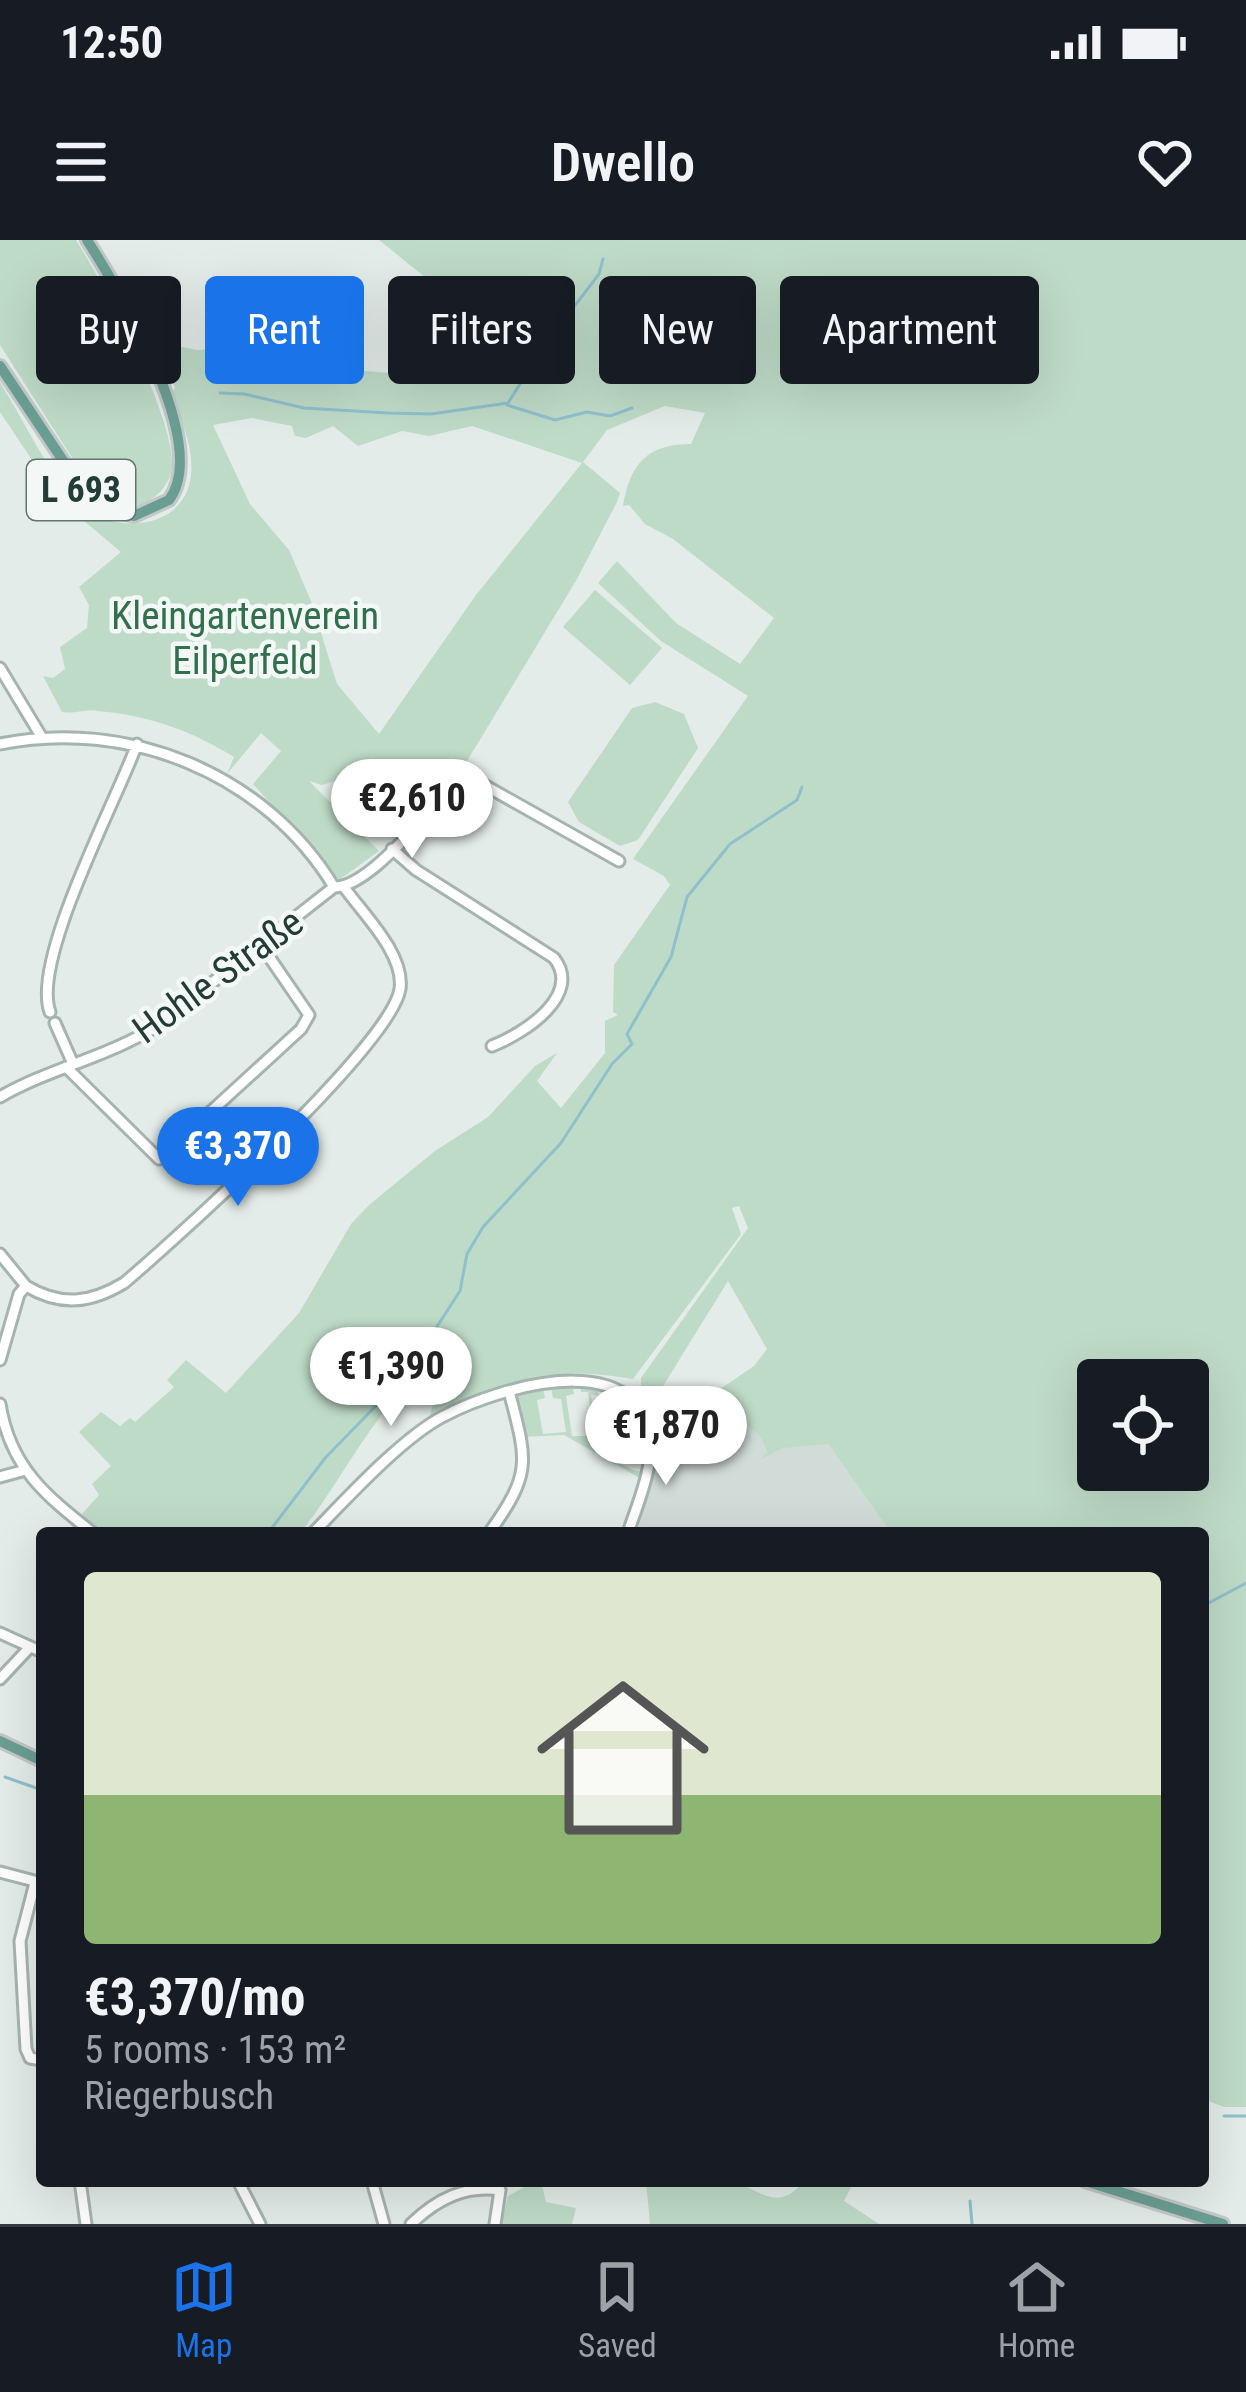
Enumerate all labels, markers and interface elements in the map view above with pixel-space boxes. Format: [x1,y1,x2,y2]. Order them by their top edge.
text: 12:50 [60,16,163,69]
icon: menu [48,129,114,195]
icon: heart [1132,129,1198,195]
text: Dwello [551,131,695,194]
chip: Buy [36,276,181,384]
chip: Rent [205,276,364,384]
chip: Filters [388,276,575,384]
chip: New [599,276,756,384]
chip: Apartment [780,276,1039,384]
road number: L 693 [27,460,135,520]
park label: Kleingartenverein Eilperfeld [111,593,379,684]
pin: €2,610 [314,759,510,861]
text: €2,610 [358,775,466,821]
street label: Hohle Straße [124,899,312,1053]
pin: €3,370 [140,1107,336,1209]
text: €3,370 [184,1123,292,1169]
pin: €1,390 [293,1327,489,1429]
text: €1,390 [337,1343,445,1389]
map controls [1077,1359,1209,1491]
button: locate [1077,1359,1209,1491]
pin: €1,870 [568,1386,764,1488]
text: €1,870 [612,1402,720,1448]
icon: home [515,1650,731,1866]
text: €3,370/mo [84,1968,305,2027]
text: 5 rooms · 153 m² [84,2027,346,2073]
text: Riegerbusch [84,2073,274,2119]
tab: Map [171,2254,237,2365]
tab: Saved [578,2254,657,2365]
tab: Home [998,2254,1075,2365]

